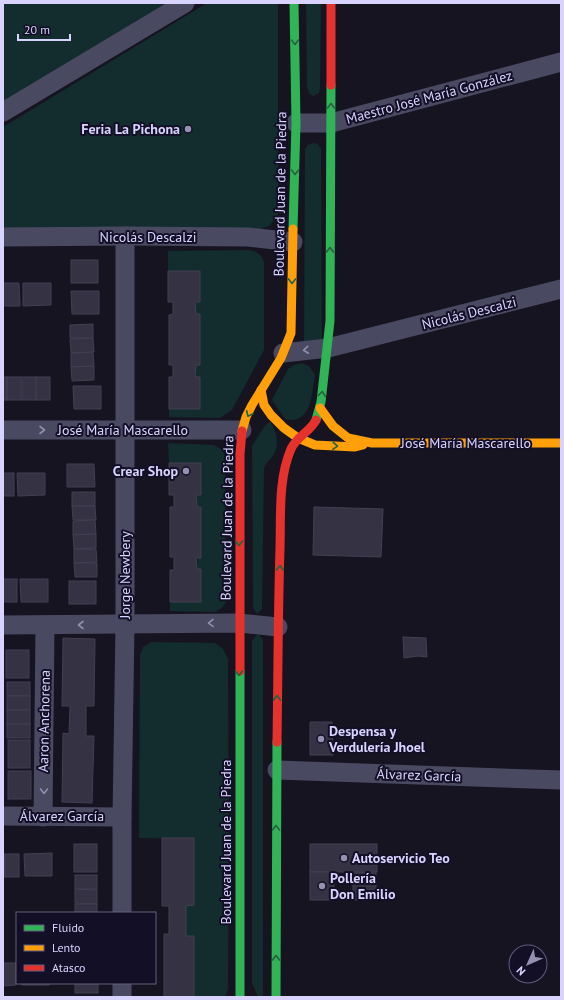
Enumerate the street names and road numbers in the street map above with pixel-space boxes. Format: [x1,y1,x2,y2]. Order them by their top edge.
street label: Maestro José María González [344,66,514,128]
street label: Boulevard Juan de la Piedra [270,111,290,277]
street label: Nicolás Descalzi [100,228,196,246]
street label: Nicolás Descalzi [420,293,518,333]
street label: José María Mascarello [57,421,188,439]
street label: José María Mascarello [400,434,531,452]
street label: Boulevard Juan de la Piedra [217,435,237,601]
street label: Jorge Newbery [116,531,134,620]
street label: Aaron Anchorena [34,670,54,772]
street label: Boulevard Juan de la Piedra [217,760,235,924]
street label: Álvarez García [376,765,462,785]
street label: Álvarez García [20,807,104,825]

